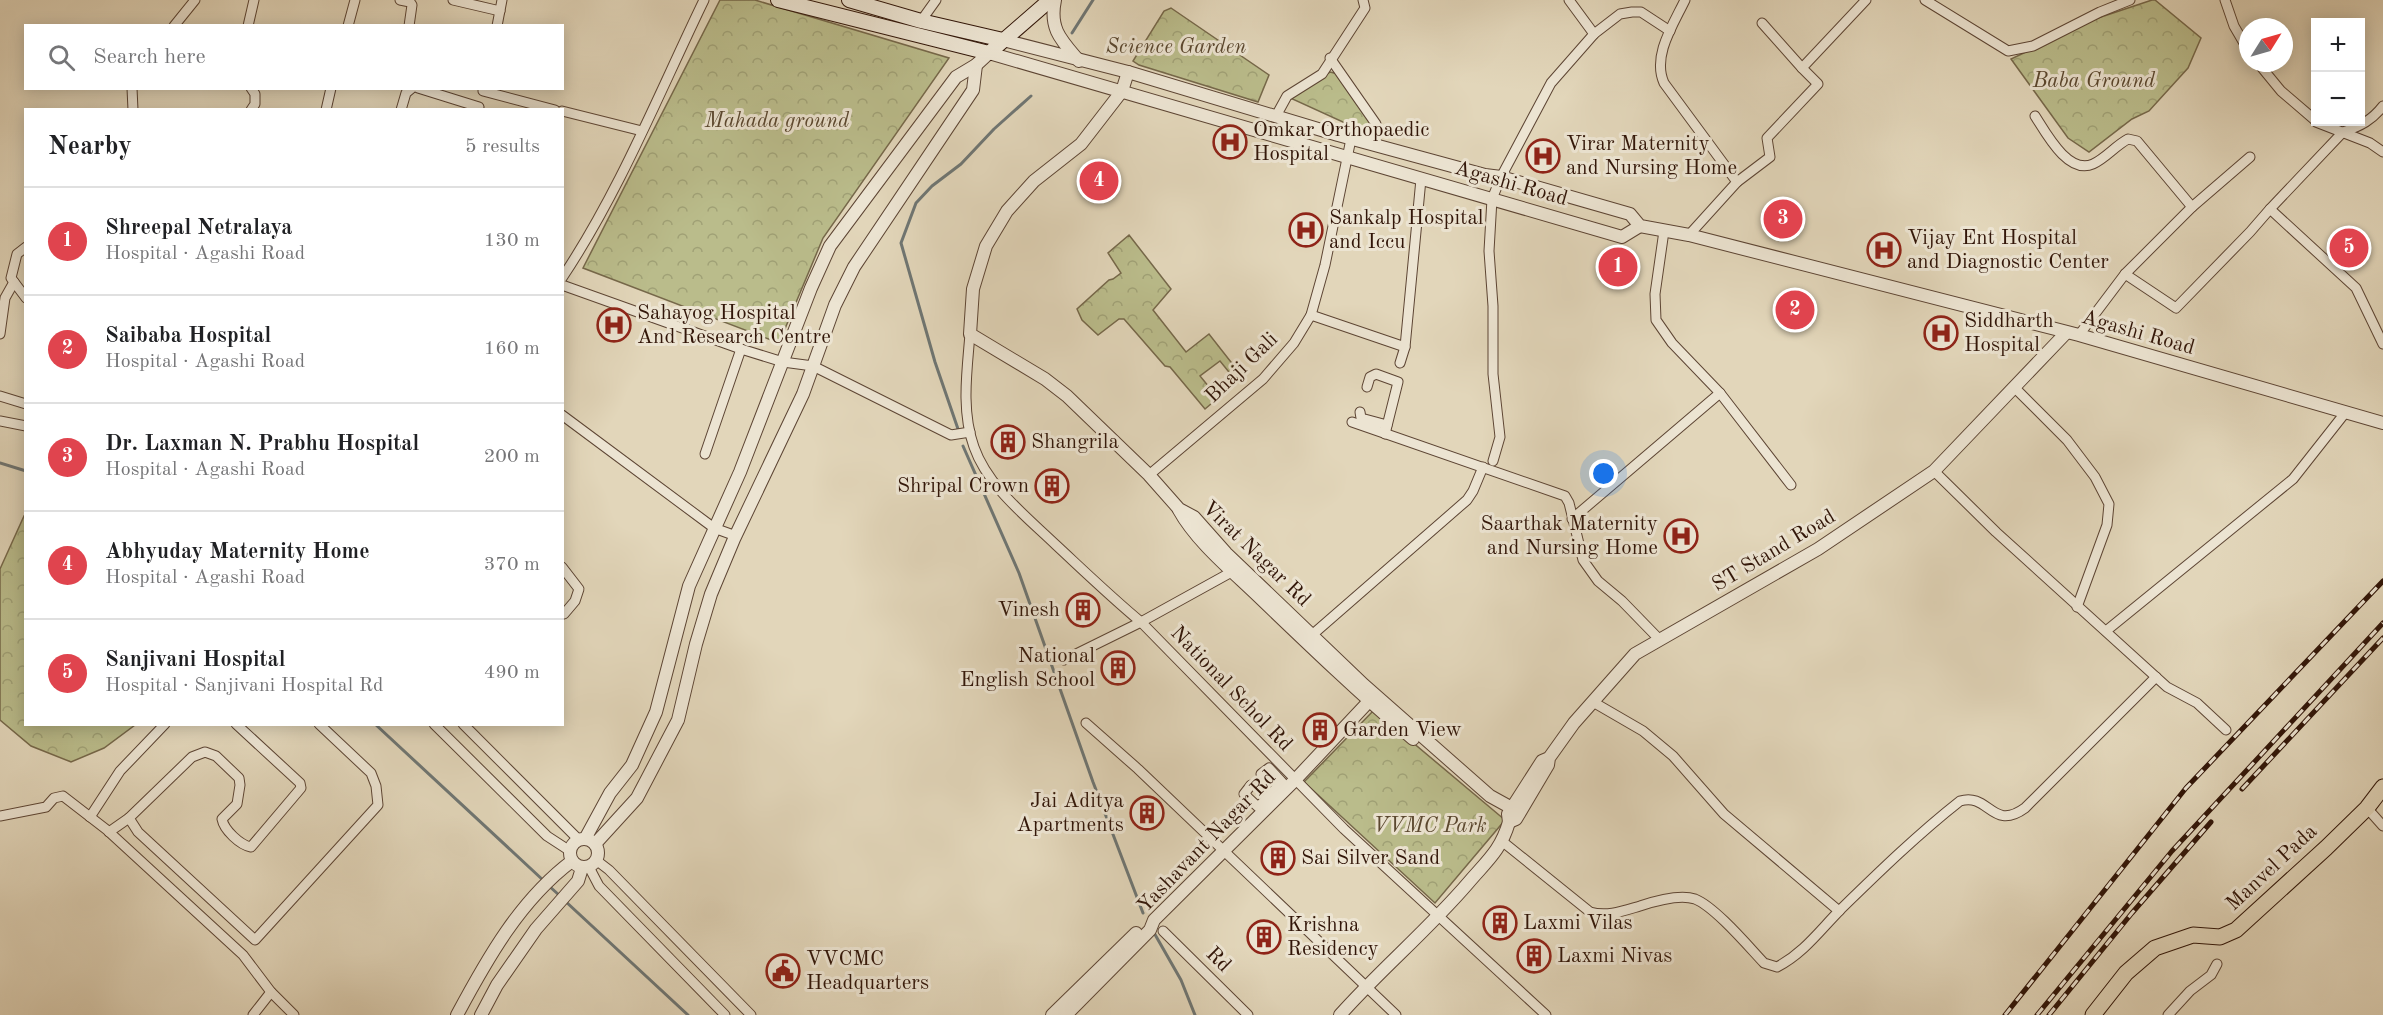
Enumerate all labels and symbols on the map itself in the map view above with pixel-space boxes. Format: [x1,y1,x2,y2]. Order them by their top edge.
north arrow [2239,18,2293,72]
park label: Science Garden [1106,37,1246,58]
park label: Baba Ground [2032,71,2156,92]
park label: Mahada ground [704,111,850,132]
place label: Omkar Orthopaedic Hospital [1253,120,1429,165]
hospital icon: Omkar Orthopaedic Hospital [1212,124,1248,160]
place label: Virar Maternity and Nursing Home [1566,134,1737,179]
hospital icon: Virar Maternity and Nursing Home [1525,138,1561,174]
pin: 4 [1080,158,1118,204]
street label: Agashi Road [1452,158,1570,210]
pin: 3 [1764,196,1802,242]
place label: Sankalp Hospital and Iccu [1329,208,1484,253]
hospital icon: Sankalp Hospital and Iccu [1288,212,1324,248]
pin: 5 [2330,226,2368,270]
place label: Vijay Ent Hospital and Diagnostic Center [1907,228,2109,273]
hospital icon: Vijay Ent Hospital and Diagnostic Center [1866,232,1902,268]
pin: 1 [1598,244,1638,290]
pin: 2 [1776,288,1814,332]
place label: Sahayog Hospital And Research Centre [637,303,831,348]
hospital icon: Sahayog Hospital And Research Centre [596,307,632,343]
street label: Agashi Road [2079,307,2197,359]
place label: Siddharth Hospital [1964,311,2054,356]
hospital icon: Siddharth Hospital [1923,315,1959,351]
street label: Bhaji Gali [1202,329,1282,407]
building icon: Shangrila [990,424,1026,460]
place label: Shangrila [1031,432,1119,453]
your location [1589,459,1618,488]
building icon: Shripal Crown [1034,468,1070,504]
place label: Shripal Crown [897,476,1029,497]
street label: Virat Nagar Rd [1198,497,1314,611]
street label: ST Stand Road [1709,506,1839,596]
place label: Saarthak Maternity and Nursing Home [1481,514,1658,559]
hospital icon: Saarthak Maternity and Nursing Home [1663,518,1699,554]
building icon: Vinesh [1065,592,1101,628]
place label: Vinesh [998,600,1060,621]
street label: National Schol Rd [1166,622,1296,756]
place label: National English School [960,646,1095,691]
building icon: National English School [1100,650,1136,686]
building icon: Garden View [1302,712,1338,748]
place label: Garden View [1343,720,1462,741]
street label: Yashavant Nagar Rd [1134,767,1280,917]
place label: Jai Aditya Apartments [1017,791,1124,836]
building icon: Jai Aditya Apartments [1129,795,1165,831]
park label: VVMC Park [1373,816,1487,837]
street label: Manvel Pada [2223,821,2321,915]
building icon: Sai Silver Sand [1260,840,1296,876]
place label: Sai Silver Sand [1301,848,1440,869]
building icon: Laxmi Vilas [1482,905,1518,941]
place label: Laxmi Vilas [1523,913,1633,934]
place label: Krishna Residency [1287,915,1379,960]
building icon: Krishna Residency [1246,919,1282,955]
building icon: Laxmi Nivas [1516,938,1552,974]
street label: Rd [1201,943,1235,977]
place label: Laxmi Nivas [1557,946,1672,967]
place label: VVCMC Headquarters [806,949,929,994]
public building icon: VVCMC Headquarters [765,953,801,989]

